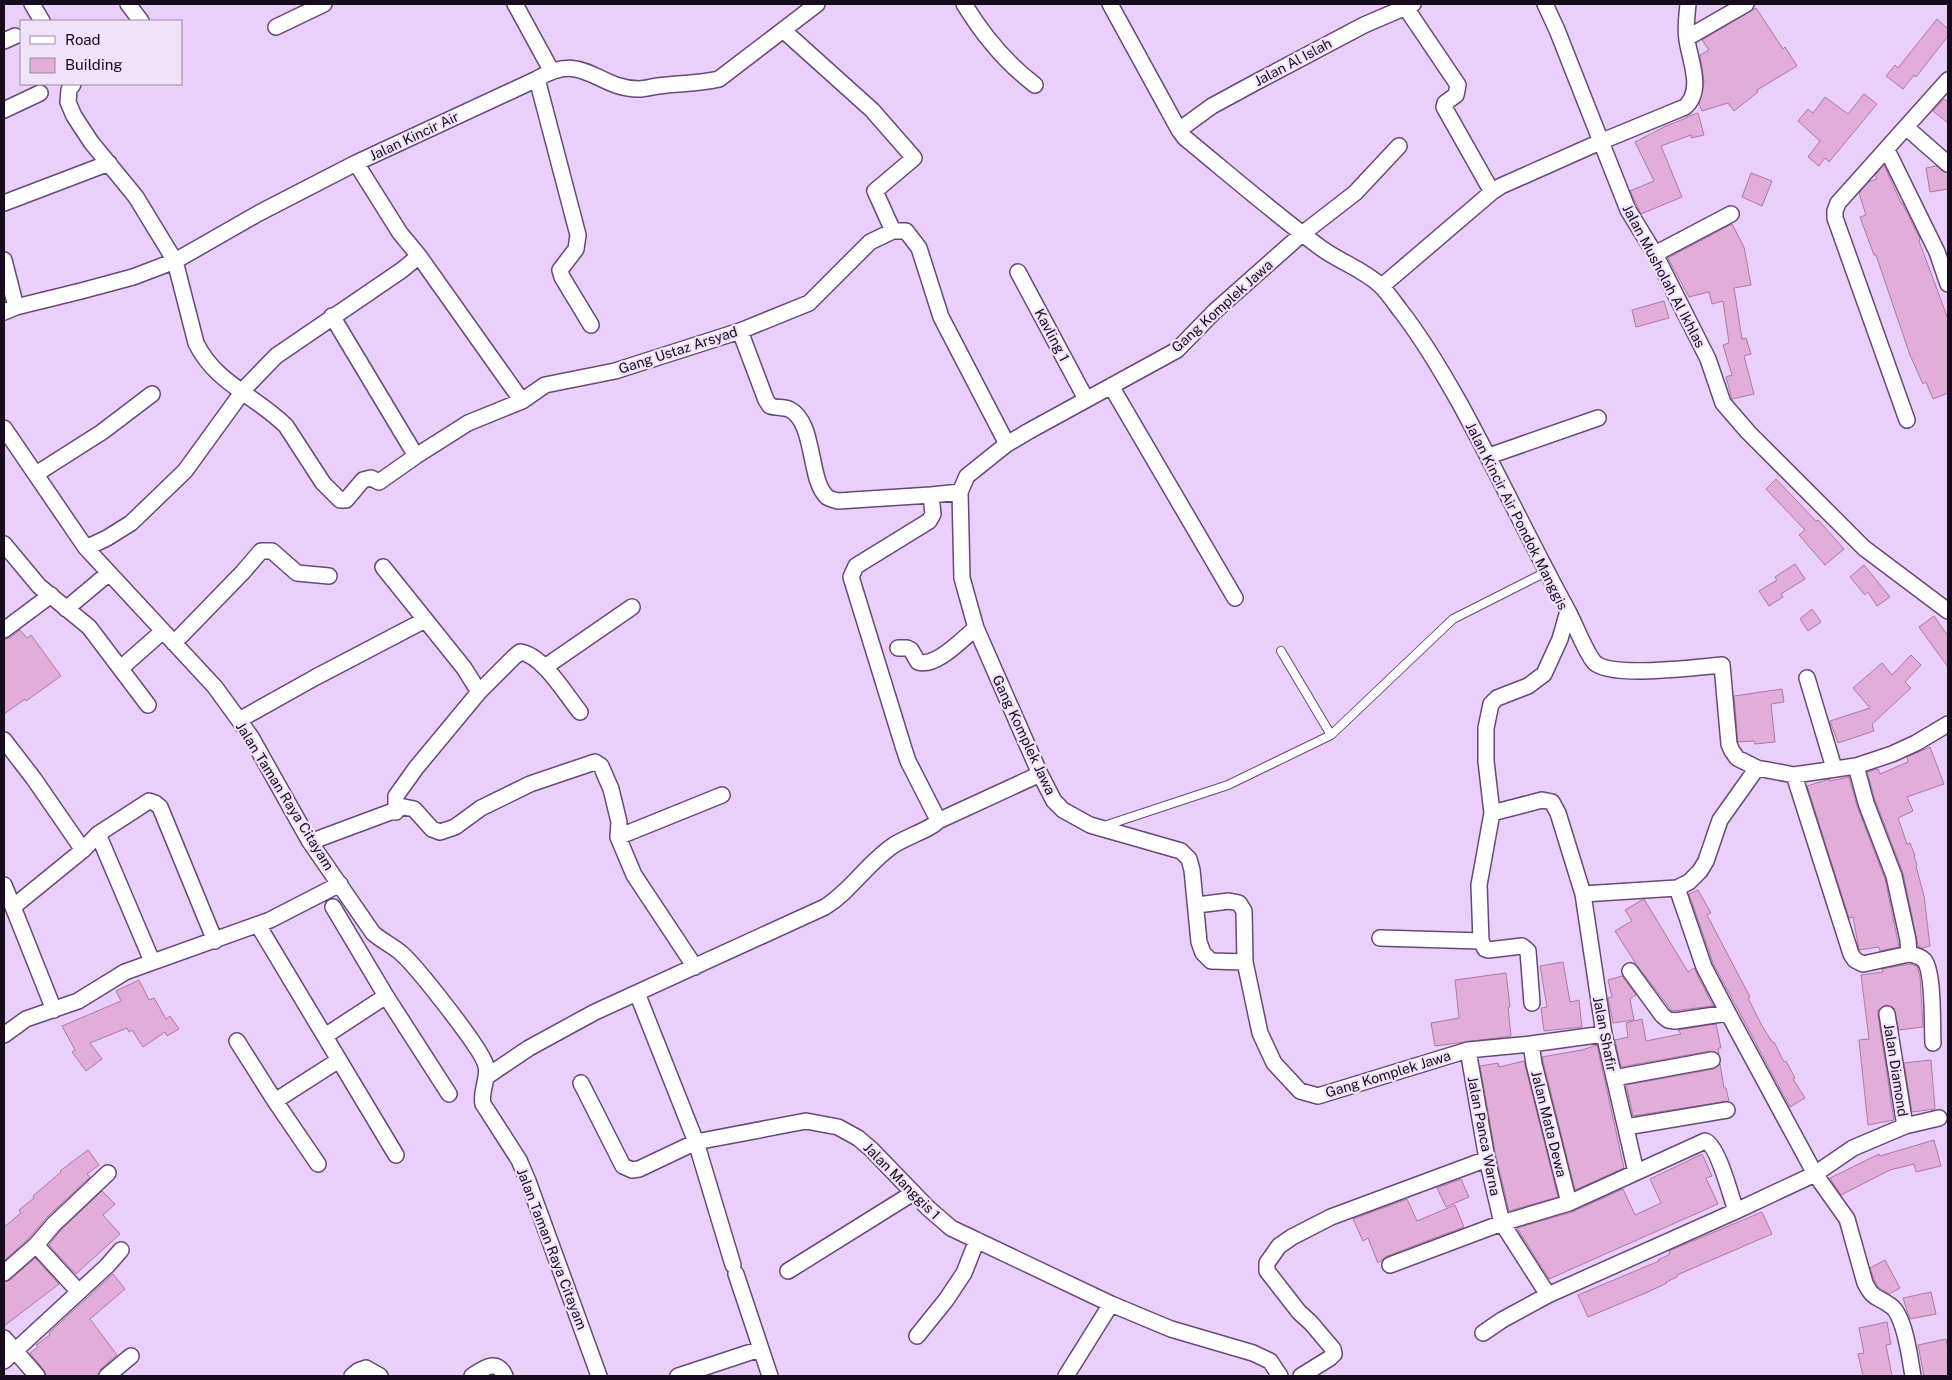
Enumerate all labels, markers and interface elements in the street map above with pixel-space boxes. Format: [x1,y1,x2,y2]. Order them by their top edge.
legend [20,20,182,85]
text: Road [65,31,101,48]
street label: Jalan Al Islah [1252,35,1334,89]
text: Building [65,56,123,73]
street label: Jalan Kincir Air [367,108,461,164]
street label: Jalan Musholah Al Ikhlas [1619,202,1709,350]
street label: Gang Komplek Jawa [1168,256,1276,356]
street label: Kavling 1 [1031,306,1073,364]
street label: Gang Ustaz Arsyad [617,323,739,377]
street label: Jalan Kincir Air Pondok Manggis [1463,420,1571,612]
street label: Gang Komplek Jawa [989,673,1059,797]
street label: Jalan Taman Raya Citayam [233,719,337,873]
street label: Jalan Shafir [1590,995,1620,1073]
street label: Jalan Diamond [1881,1022,1911,1118]
street label: Gang Komplek Jawa [1323,1047,1453,1101]
street label: Jalan Mata Dewa [1528,1069,1570,1179]
street label: Jalan Panca Warna [1465,1075,1503,1197]
street label: Jalan Manggis 1 [860,1139,944,1223]
street label: Jalan Taman Raya Citayam [514,1166,590,1332]

